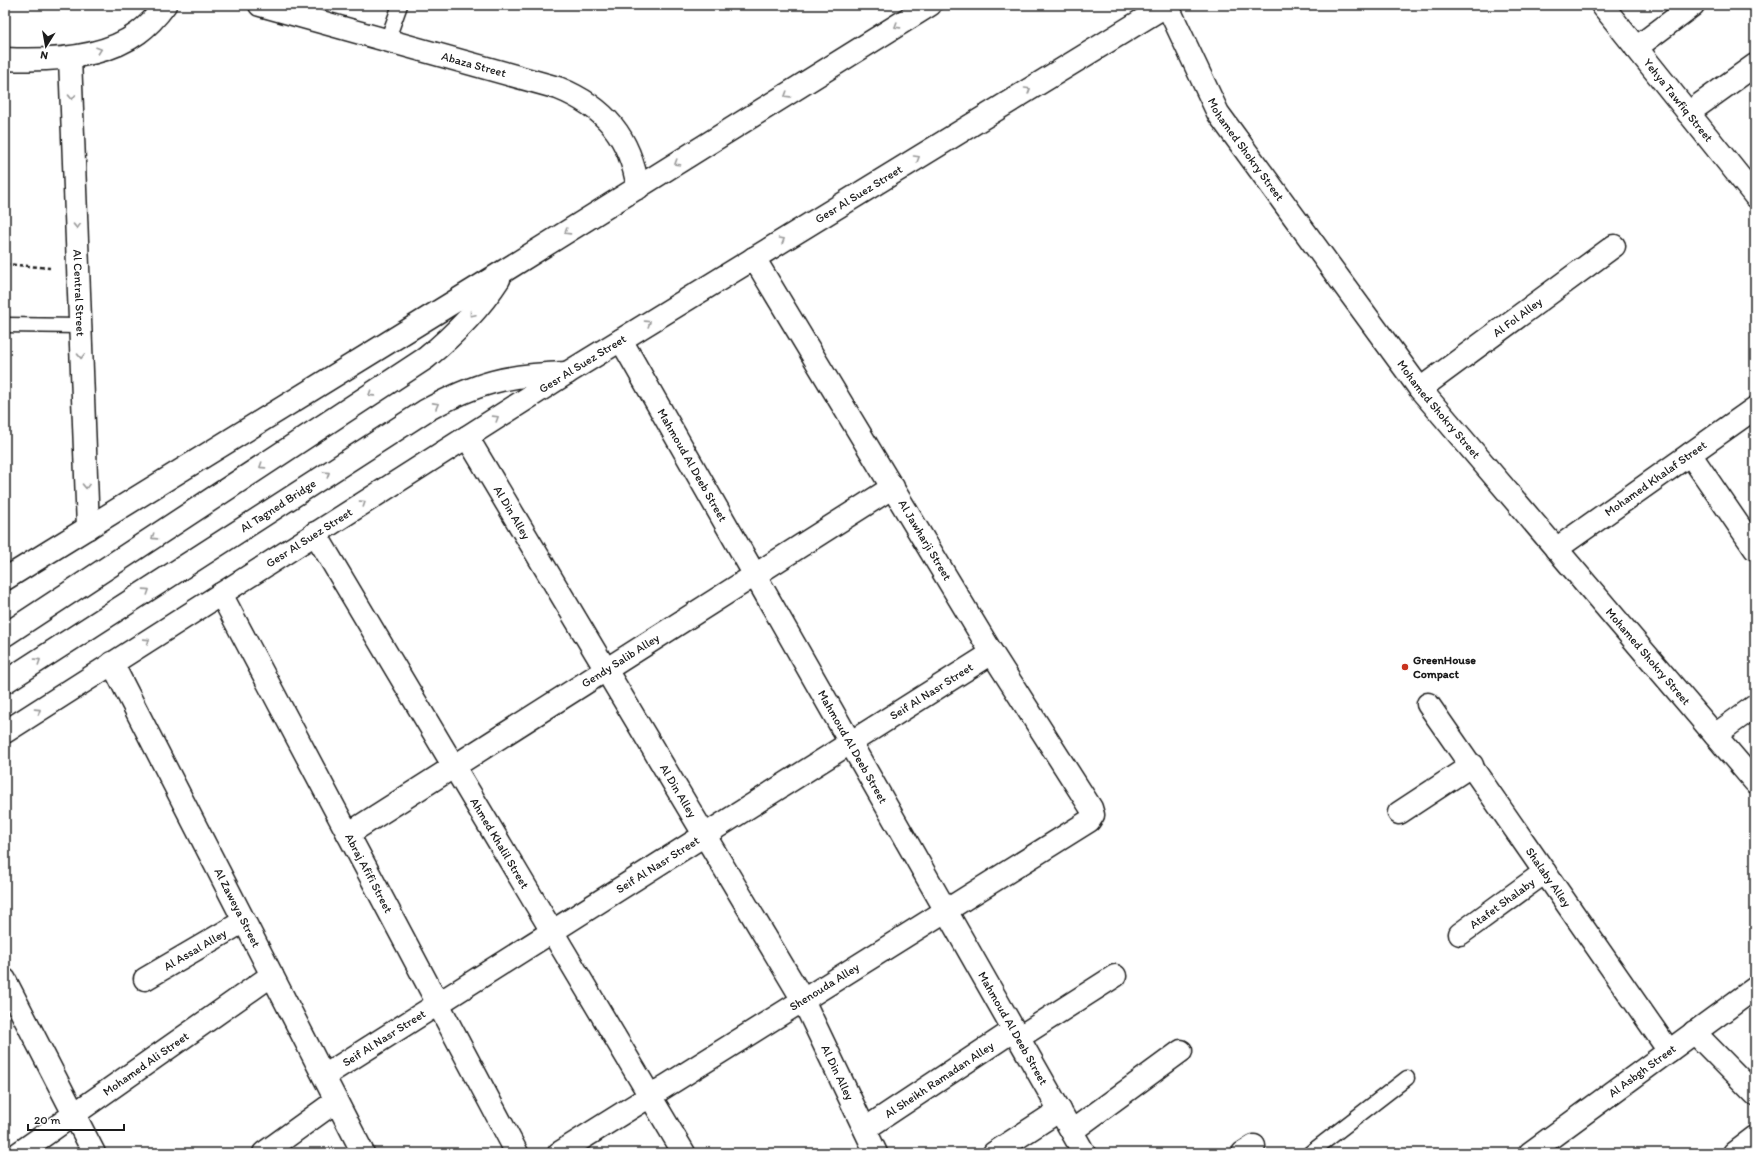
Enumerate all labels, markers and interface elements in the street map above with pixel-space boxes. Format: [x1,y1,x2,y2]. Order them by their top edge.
one-way arrow [894,21,901,28]
north arrow [26,26,66,66]
one-way arrow [95,47,102,55]
text: N [39,48,49,62]
street label: Abaza Street [440,49,508,80]
street label: Yehya Tawfiq Street [1641,56,1716,145]
one-way arrow [1024,87,1031,95]
one-way arrow [784,90,791,97]
one-way arrow [67,94,76,100]
street label: Mohamed Shokry Street [1205,95,1287,204]
one-way arrow [913,155,920,162]
one-way arrow [674,159,681,166]
street label: Gesr Al Suez Street [812,162,905,226]
one-way arrow [72,223,81,229]
one-way arrow [564,228,571,235]
one-way arrow [778,238,785,245]
street label: Al Central Street [70,249,88,337]
street label: Al Fol Alley [1490,294,1545,340]
one-way arrow [470,309,477,317]
one-way arrow [644,320,651,328]
street label: Gesr Al Suez Street [536,331,629,396]
one-way arrow [77,353,86,359]
street label: Mohamed Shokry Street [1394,357,1483,462]
one-way arrow [368,389,375,397]
one-way arrow [432,402,439,409]
street label: Mahmoud Al Deeb Street [654,406,730,525]
one-way arrow [492,415,499,423]
street label: Mohamed Khalaf Street [1602,437,1710,519]
one-way arrow [260,461,267,468]
one-way arrow [322,472,329,479]
street label: Al Tagned Bridge [238,476,319,535]
one-way arrow [82,483,91,489]
street label: Al Din Alley [491,483,534,542]
street label: Al Jawharji Street [895,497,955,583]
one-way arrow [359,500,366,508]
street label: Gesr Al Suez Street [263,505,355,570]
one-way arrow [151,532,158,540]
one-way arrow [143,588,150,595]
street label: Mohamed Shokry Street [1603,605,1694,708]
street label: Gendy Salib Alley [579,630,662,690]
one-way arrow [143,638,150,645]
place label: GreenHouse Compact [1413,653,1476,682]
one-way arrow [34,658,41,666]
street label: Seif Al Nasr Street [887,660,976,723]
marker: GreenHouse Compact [1400,662,1410,672]
street label: Mahmoud Al Deeb Street [815,688,891,806]
one-way arrow [34,708,41,716]
street label: Al Din Alley [657,762,700,820]
street label: Ahmed Khalil Street [467,795,532,892]
street label: Abraj Afifi Street [342,831,396,916]
street label: Seif Al Nasr Street [613,833,702,896]
street label: Shalaby Alley [1523,845,1574,910]
street label: Al Zaweya Street [211,866,264,950]
street label: Atafet Shalaby [1467,875,1538,932]
street label: Al Assal Alley [161,926,229,974]
street label: Shenouda Alley [787,960,862,1014]
street label: Mahmoud Al Deeb Street [975,969,1051,1088]
street label: Seif Al Nasr Street [340,1006,429,1070]
street label: Mohamed Ali Street [100,1029,192,1099]
street label: Al Sheikh Ramadan Alley [882,1038,997,1121]
street label: Al Asbgh Street [1606,1041,1679,1100]
street label: Al Din Alley [818,1043,857,1103]
scale bar [28,1106,124,1132]
text: 20 m [34,1113,61,1127]

